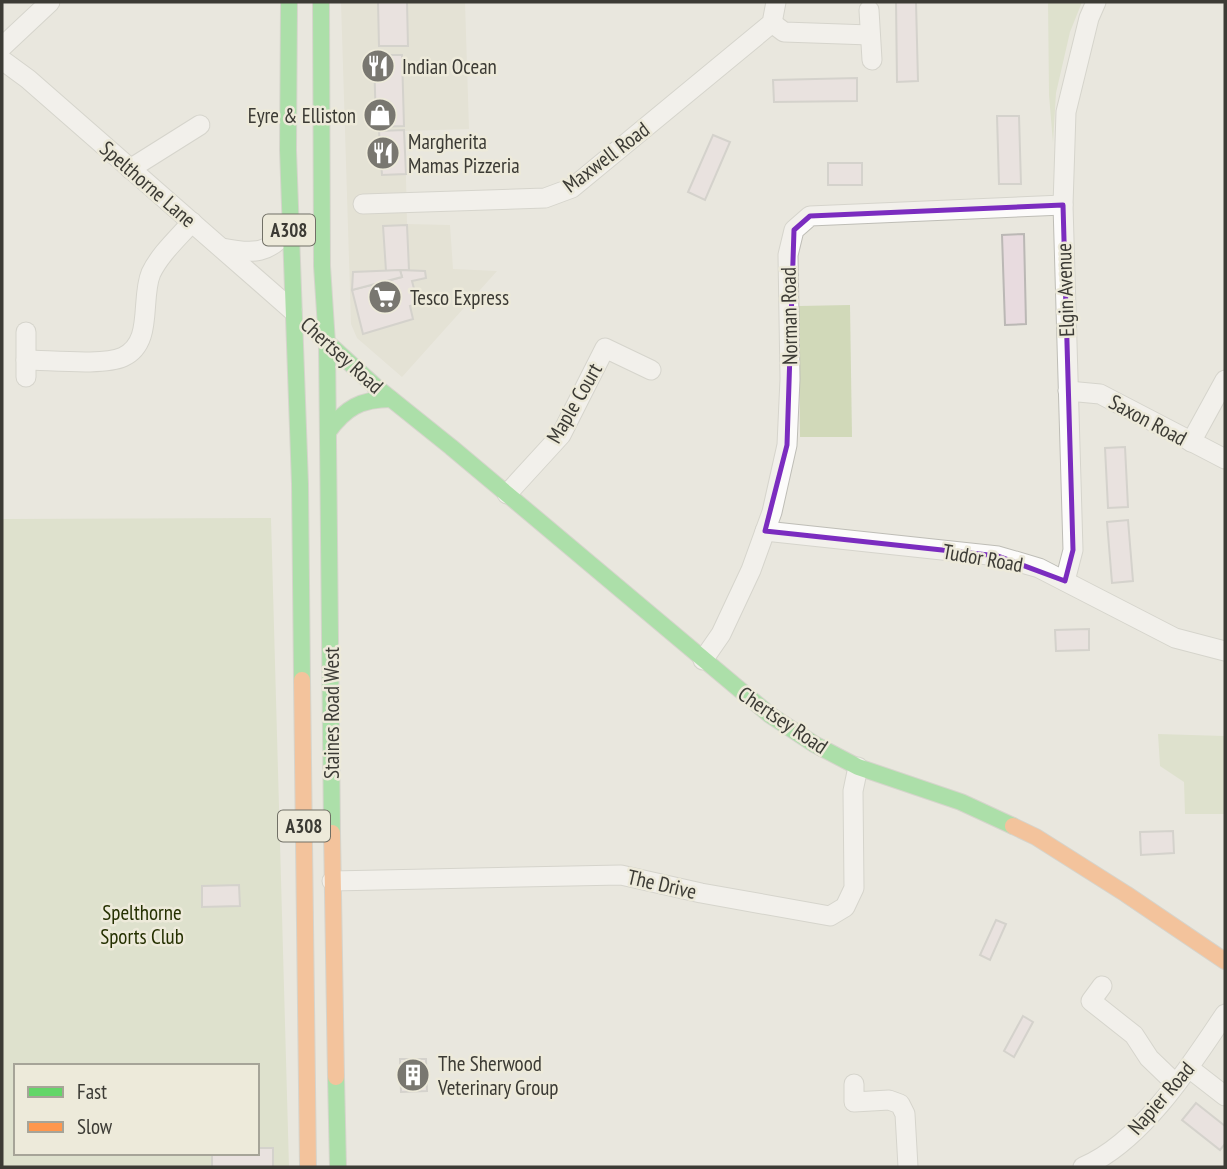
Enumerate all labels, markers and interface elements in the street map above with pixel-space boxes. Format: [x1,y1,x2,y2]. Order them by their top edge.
restaurant icon: Indian Ocean [359,47,397,85]
place label: Indian Ocean [402,53,497,80]
shop icon: Eyre & Elliston [361,96,399,134]
place label: Eyre & Elliston [248,102,356,129]
street label: Maxwell Road [557,116,655,198]
place label: Margherita Mamas Pizzeria [408,128,520,179]
restaurant icon: Margherita Mamas Pizzeria [364,134,402,172]
street label: Spelthorne Lane [94,135,202,233]
road number: A308 [263,214,315,246]
street label: Elgin Avenue [1050,243,1080,337]
street label: Norman Road [775,267,803,365]
supermarket icon: Tesco Express [366,278,404,316]
place label: Tesco Express [410,284,509,311]
street label: Chertsey Road [295,311,389,399]
street label: Maple Court [540,358,608,448]
street label: Saxon Road [1104,388,1192,452]
street label: Tudor Road [941,538,1025,578]
street label: Staines Road West [318,647,345,779]
street label: Chertsey Road [733,680,833,760]
road number: A308 [278,810,330,842]
street label: The Drive [625,863,699,905]
park label: Spelthorne Sports Club [100,899,184,950]
place label: The Sherwood Veterinary Group [437,1050,558,1101]
building icon: The Sherwood Veterinary Group [394,1056,432,1094]
street label: Napier Road [1122,1056,1200,1140]
legend [14,1064,259,1155]
text: Fast [77,1078,107,1105]
text: Slow [77,1113,113,1140]

